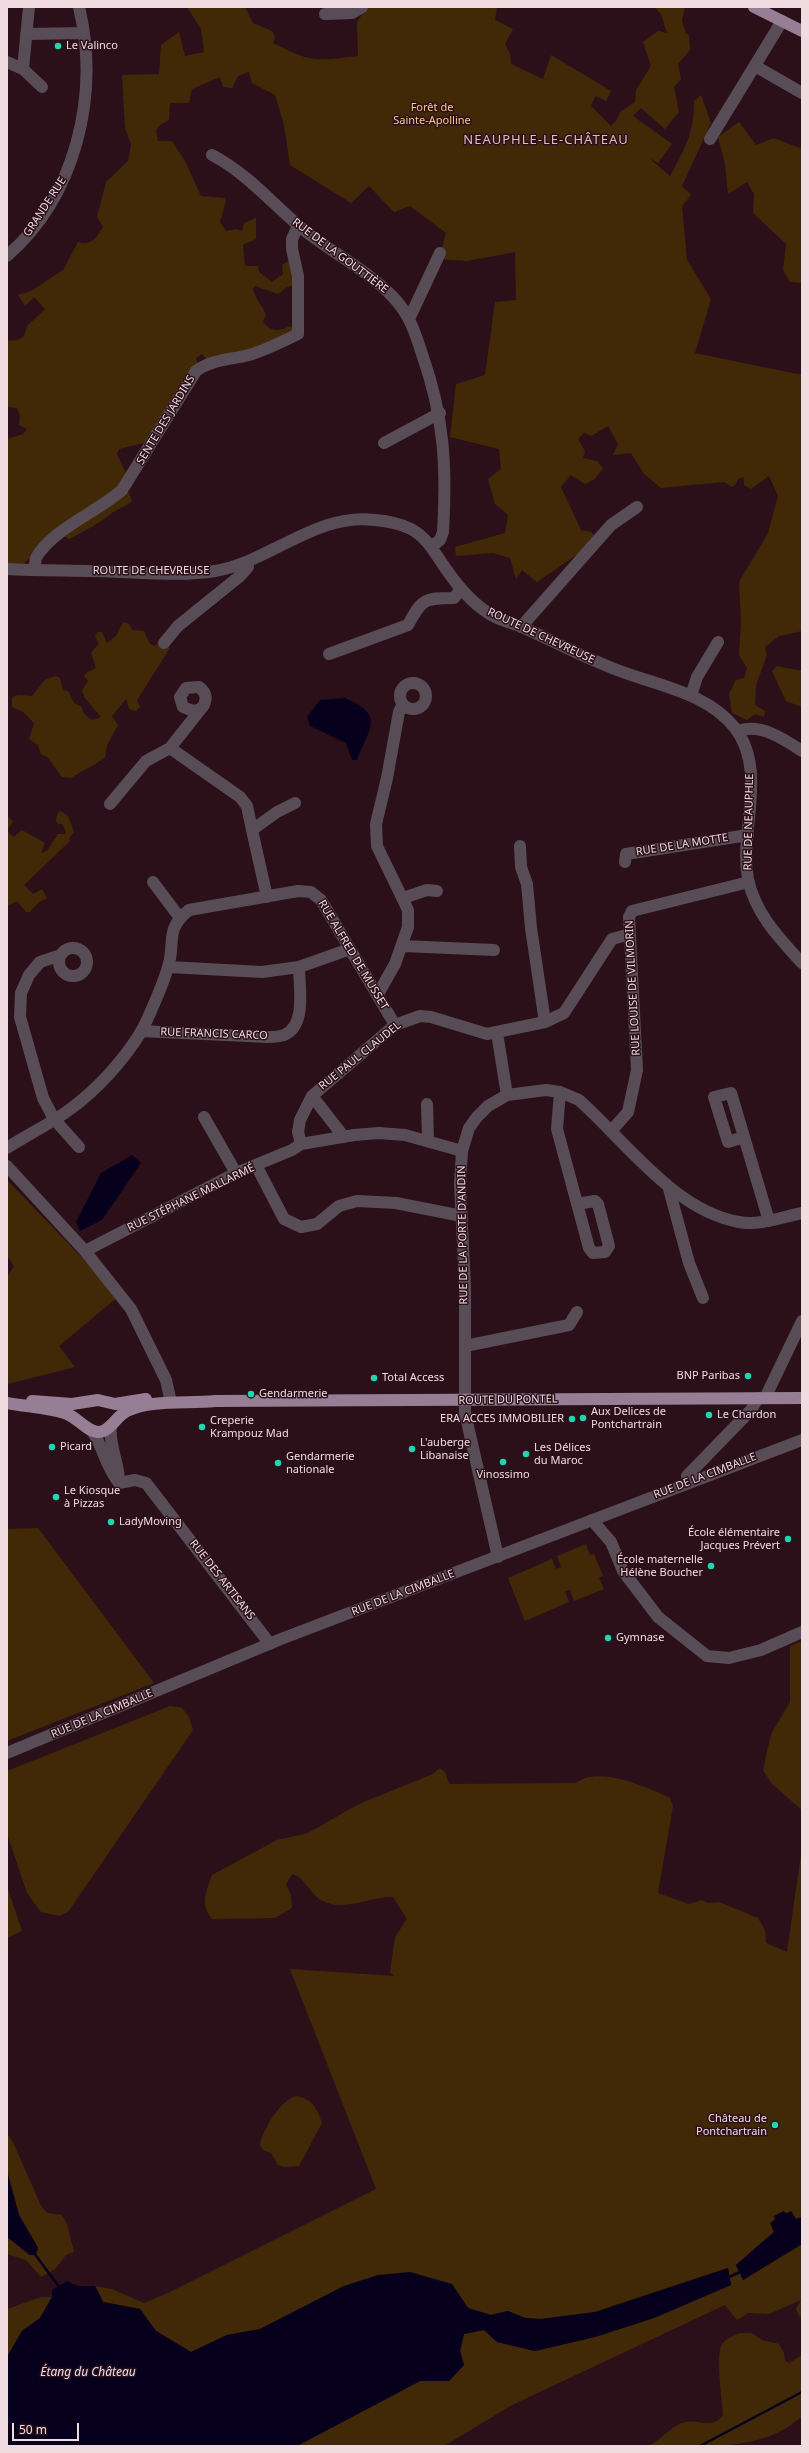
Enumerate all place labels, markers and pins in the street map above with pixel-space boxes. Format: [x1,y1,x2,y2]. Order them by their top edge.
place label: Le Valinco [66,39,118,53]
marker: Le Valinco [53,41,63,51]
place label: BNP Paribas [677,1369,740,1383]
place label: Total Access [382,1371,444,1385]
marker: BNP Paribas [743,1371,753,1381]
marker: Total Access [369,1373,379,1383]
place label: Gendarmerie [259,1387,328,1401]
marker: Gendarmerie [246,1389,256,1399]
place label: Aux Delices de Pontchartrain [591,1405,666,1431]
place label: Le Chardon [717,1408,776,1422]
marker: Le Chardon [704,1410,714,1420]
place label: ERA ACCES IMMOBILIER [440,1412,564,1426]
marker: Aux Delices de Pontchartrain [578,1413,588,1423]
place label: Creperie Krampouz Mad [210,1414,289,1440]
marker: ERA ACCES IMMOBILIER [567,1414,577,1424]
marker: Creperie Krampouz Mad [197,1422,207,1432]
place label: L'auberge Libanaise [420,1436,470,1462]
place label: Picard [60,1440,92,1454]
place label: Les Délices du Maroc [534,1441,591,1467]
marker: Picard [47,1442,57,1452]
marker: L'auberge Libanaise [407,1444,417,1454]
marker: Les Délices du Maroc [521,1449,531,1459]
place label: Gendarmerie nationale [286,1450,355,1476]
marker: Vinossimo [498,1457,508,1467]
marker: Gendarmerie nationale [273,1458,283,1468]
place label: Vinossimo [476,1468,530,1482]
place label: Le Kiosque à Pizzas [64,1484,120,1510]
marker: Le Kiosque à Pizzas [51,1492,61,1502]
place label: LadyMoving [119,1515,182,1529]
marker: LadyMoving [106,1517,116,1527]
place label: École élémentaire Jacques Prévert [688,1526,780,1552]
marker: École élémentaire Jacques Prévert [783,1534,793,1544]
place label: École maternelle Hélène Boucher [617,1553,703,1579]
marker: École maternelle Hélène Boucher [706,1561,716,1571]
place label: Gymnase [616,1631,664,1645]
marker: Gymnase [603,1633,613,1643]
place label: Château de Pontchartrain [696,2112,767,2138]
marker: Château de Pontchartrain [770,2120,780,2130]

